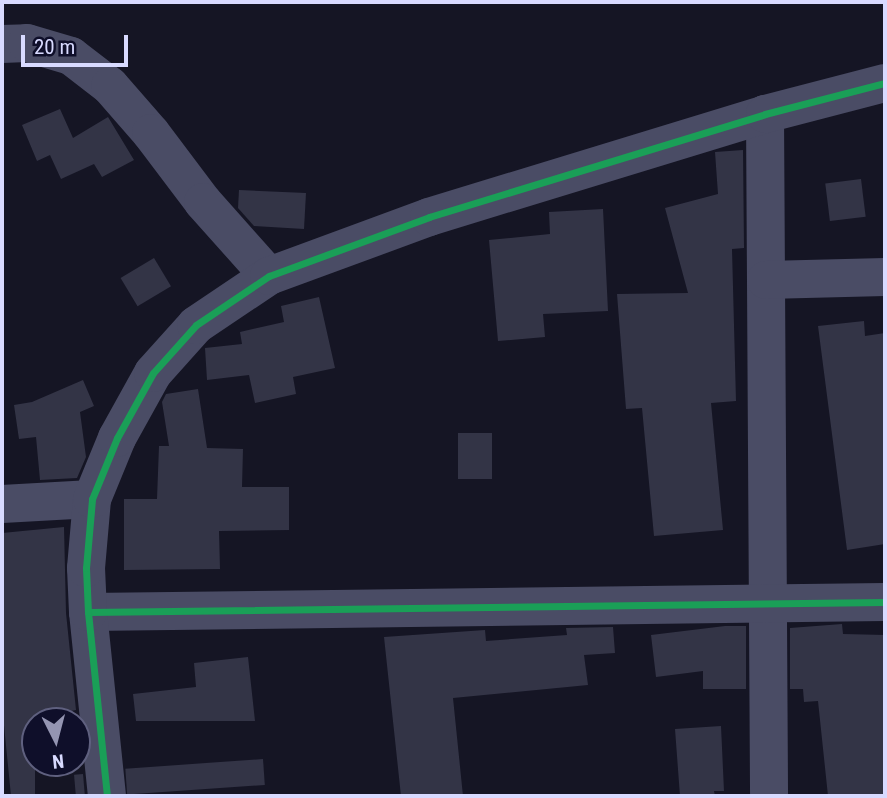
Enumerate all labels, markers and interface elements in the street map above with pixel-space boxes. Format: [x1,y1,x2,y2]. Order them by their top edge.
scale bar [24,21,131,65]
text: 20 m [34,35,75,59]
north arrow [21,707,91,777]
text: N [51,749,65,773]

